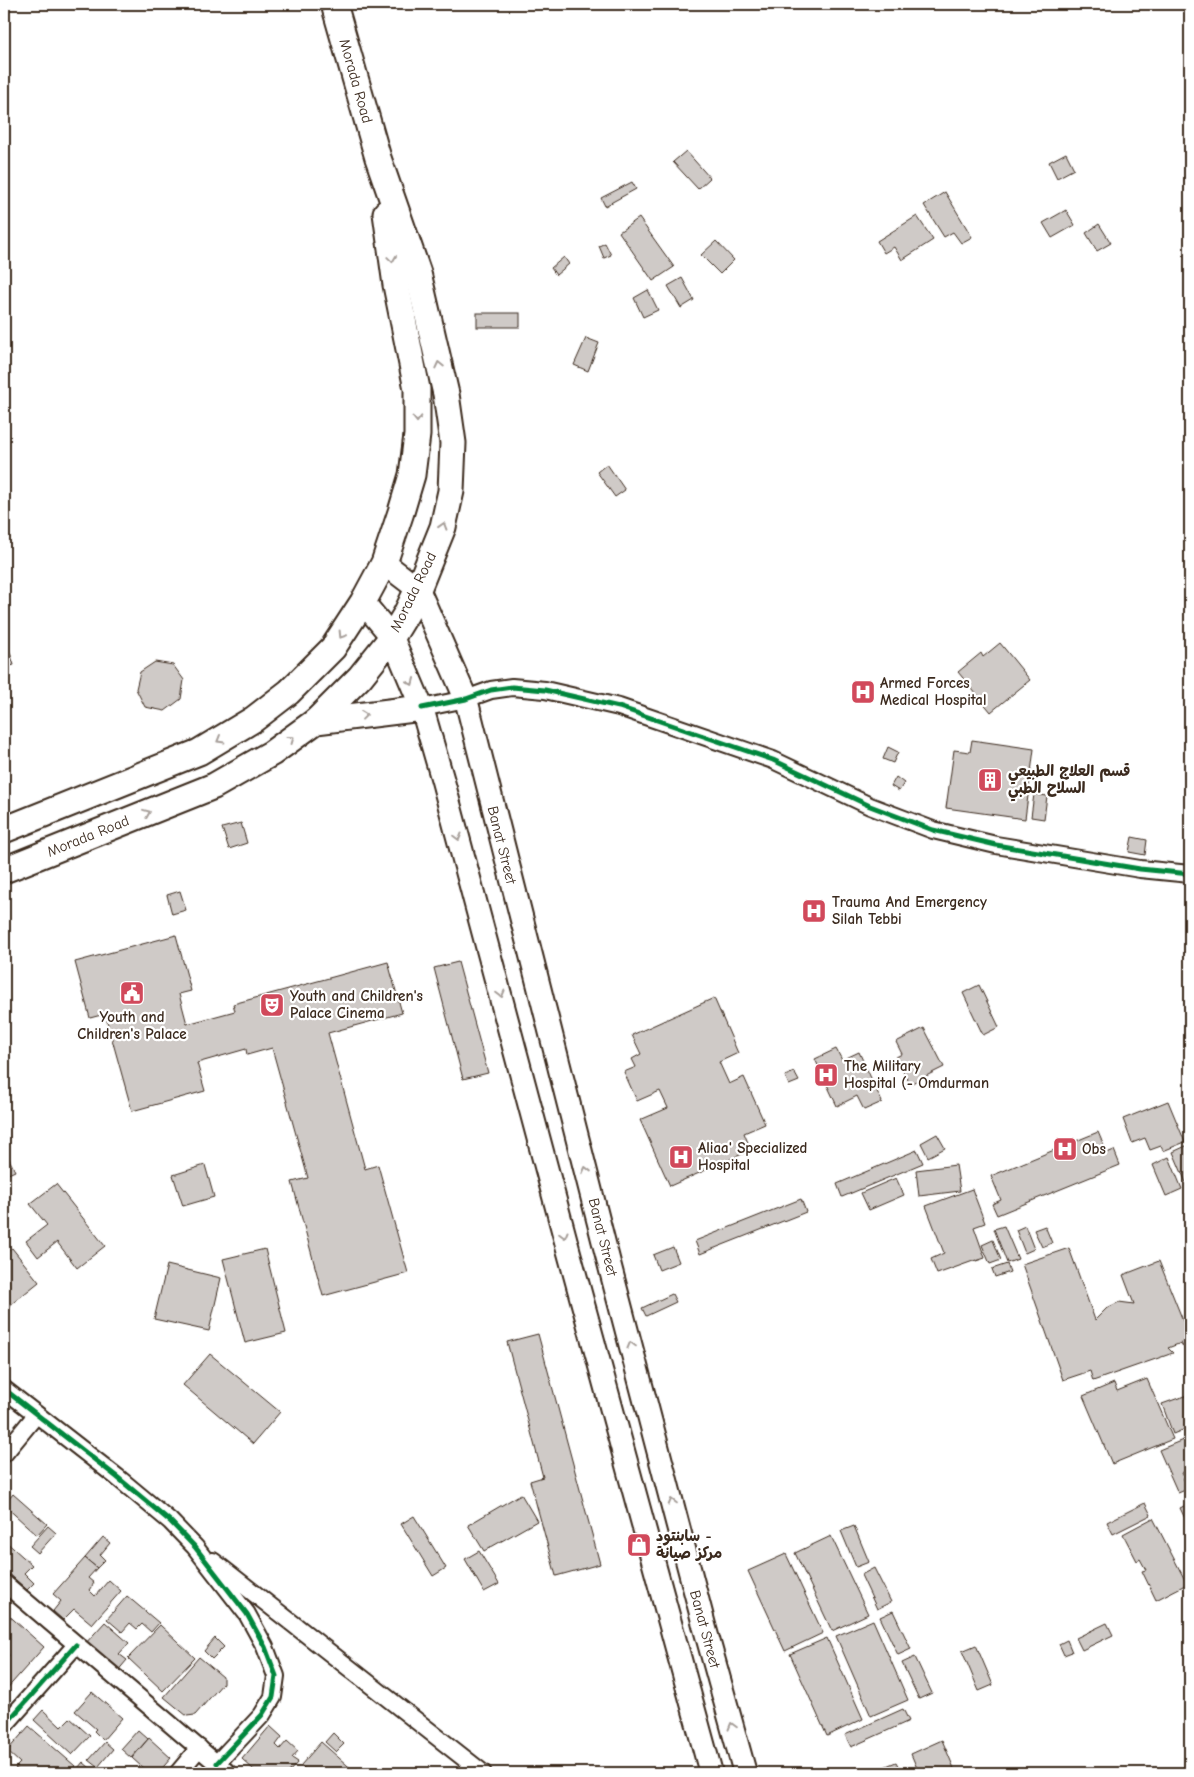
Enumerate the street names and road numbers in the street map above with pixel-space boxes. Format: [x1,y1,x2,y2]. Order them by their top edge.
street label: Morada Road [335,37,377,125]
street label: Morada Road [386,549,440,635]
street label: Banat Street [484,804,521,887]
street label: Morada Road [44,811,132,861]
street label: Banat Street [585,1196,622,1279]
street label: Banat Street [686,1588,724,1671]

